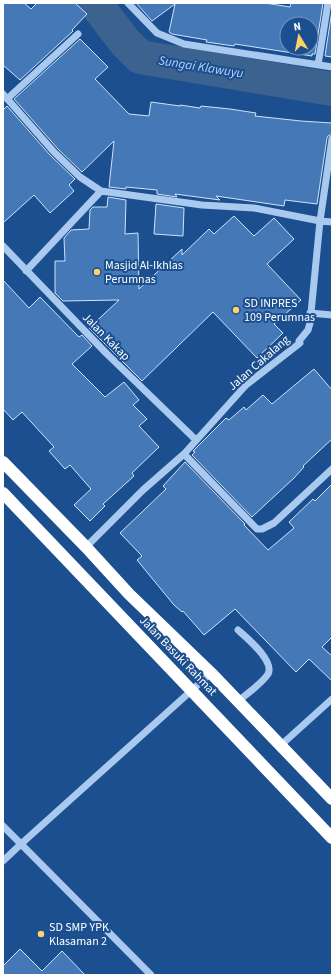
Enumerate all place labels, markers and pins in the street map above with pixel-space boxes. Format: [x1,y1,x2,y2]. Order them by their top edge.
place label: Masjid Al-Ikhlas Perumnas [105,257,183,288]
marker: Masjid Al-Ikhlas Perumnas [92,267,102,277]
place label: SD INPRES 109 Perumnas [244,295,315,326]
marker: SD INPRES 109 Perumnas [231,305,241,315]
place label: SD SMP YPK Klasaman 2 [49,919,109,950]
marker: SD SMP YPK Klasaman 2 [36,929,46,939]

